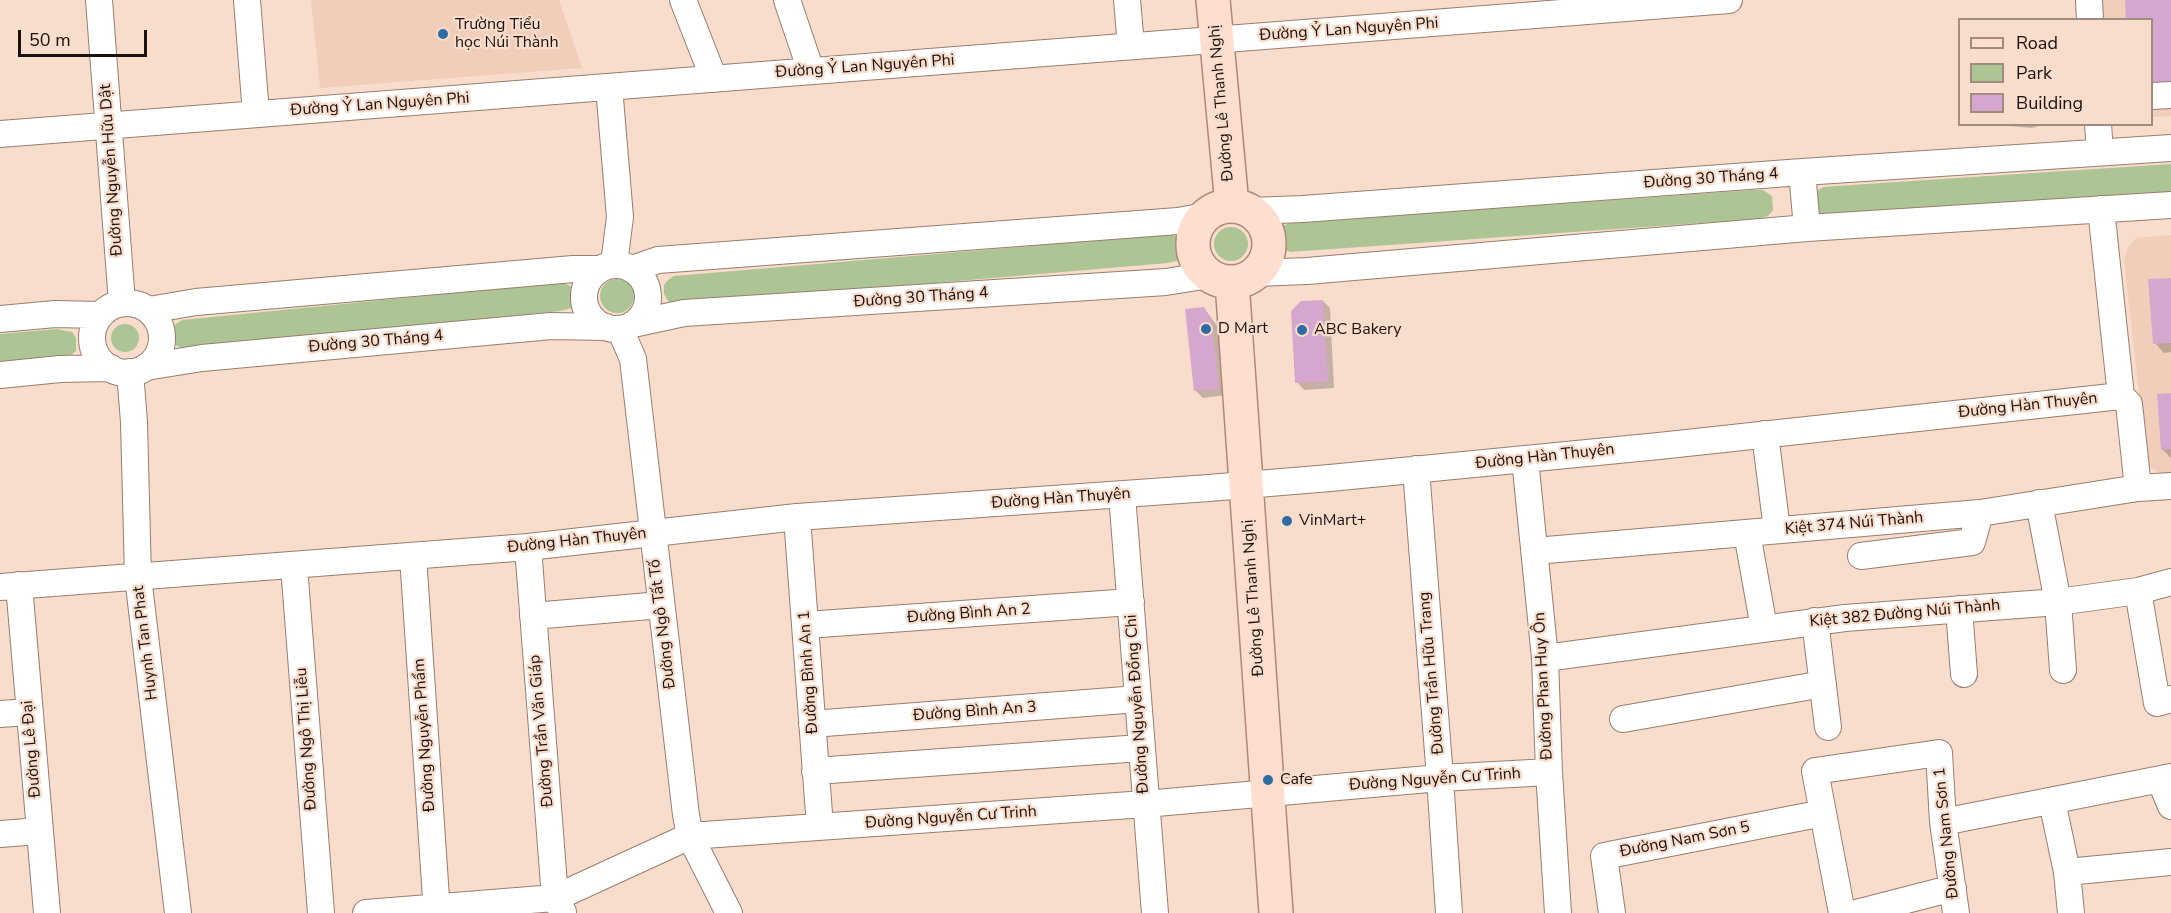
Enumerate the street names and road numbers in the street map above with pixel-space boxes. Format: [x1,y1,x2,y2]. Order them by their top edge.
street label: Đường Ỷ Lan Nguyên Phi [1259,14,1439,46]
street label: Đường Lê Thanh Nghị [1206,24,1238,182]
street label: Đường Ỷ Lan Nguyên Phi [775,51,955,83]
street label: Đường Nguyễn Hữu Dật [96,83,128,257]
street label: Đường Ỷ Lan Nguyên Phi [290,89,470,121]
street label: Đường 30 Tháng 4 [1643,165,1779,193]
street label: Đường 30 Tháng 4 [853,284,989,312]
street label: Đường 30 Tháng 4 [308,327,444,357]
street label: Đường Hàn Thuyên [1958,389,2098,423]
street label: Đường Hàn Thuyên [1475,440,1615,474]
street label: Đường Hàn Thuyên [991,485,1131,513]
street label: Kiệt 374 Núi Thành [1784,508,1924,540]
street label: Đường Lê Thanh Nghị [1239,519,1269,677]
street label: Đường Hàn Thuyên [507,524,647,558]
street label: Đường Ngô Tất Tố [646,558,680,690]
street label: Huynh Tan Phat [129,585,163,701]
street label: Đường Trần Hữu Trang [1415,591,1449,755]
street label: Kiệt 382 Đường Núi Thành [1809,596,2001,632]
street label: Đường Bình An 2 [907,600,1031,628]
street label: Đường Bình An 1 [795,610,823,734]
street label: Đường Phan Huy Ôn [1531,612,1557,760]
street label: Đường Nguyễn Đổng Chi [1122,614,1154,794]
street label: Đường Trần Văn Giáp [526,654,558,808]
street label: Đường Nguyễn Phẩm [410,658,440,812]
street label: Đường Ngô Thị Liễu [292,667,322,811]
street label: Đường Bình An 3 [913,698,1037,726]
street label: Đường Lê Đại [18,700,46,798]
street label: Đường Nguyễn Cư Trinh [1349,764,1521,796]
street label: Đường Nam Sơn 1 [1931,766,1963,900]
street label: Đường Nguyễn Cư Trinh [865,802,1037,834]
street label: Đường Nam Sơn 5 [1618,818,1752,862]

